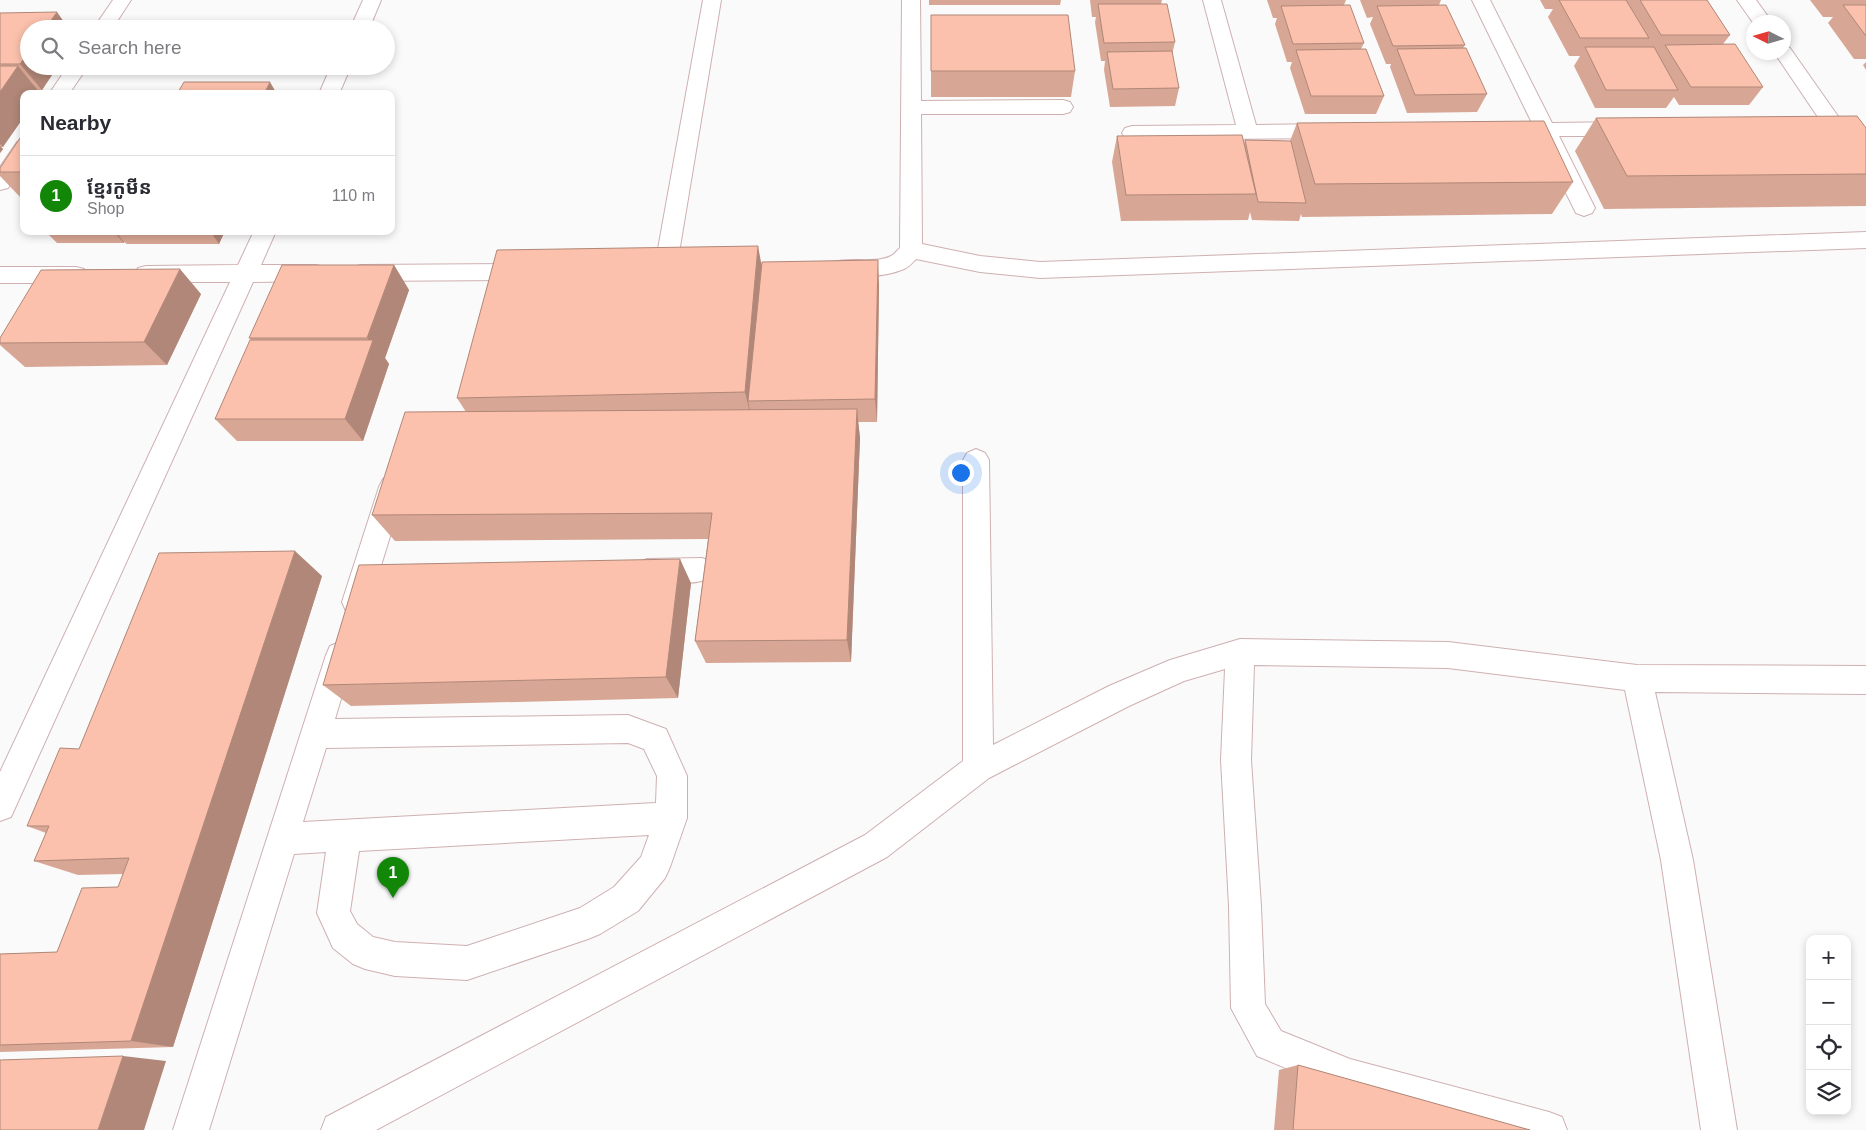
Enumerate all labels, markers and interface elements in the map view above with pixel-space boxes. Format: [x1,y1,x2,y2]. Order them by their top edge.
north arrow [1746,15,1791,60]
search box [20,20,395,75]
icon: search [38,34,66,62]
text: Search here [78,37,182,58]
text: Nearby [40,111,111,134]
text: ខ្មែរកូមីន [87,177,152,198]
text: 1 [52,187,60,204]
text: 110 m [332,187,375,204]
text: Shop [87,200,124,217]
your location [948,460,974,486]
pin: 1 [377,857,409,898]
map controls [1806,935,1851,1115]
button: + [1806,935,1851,980]
button: − [1806,980,1851,1025]
button: locate [1806,1025,1851,1070]
button: layers [1806,1070,1851,1115]

